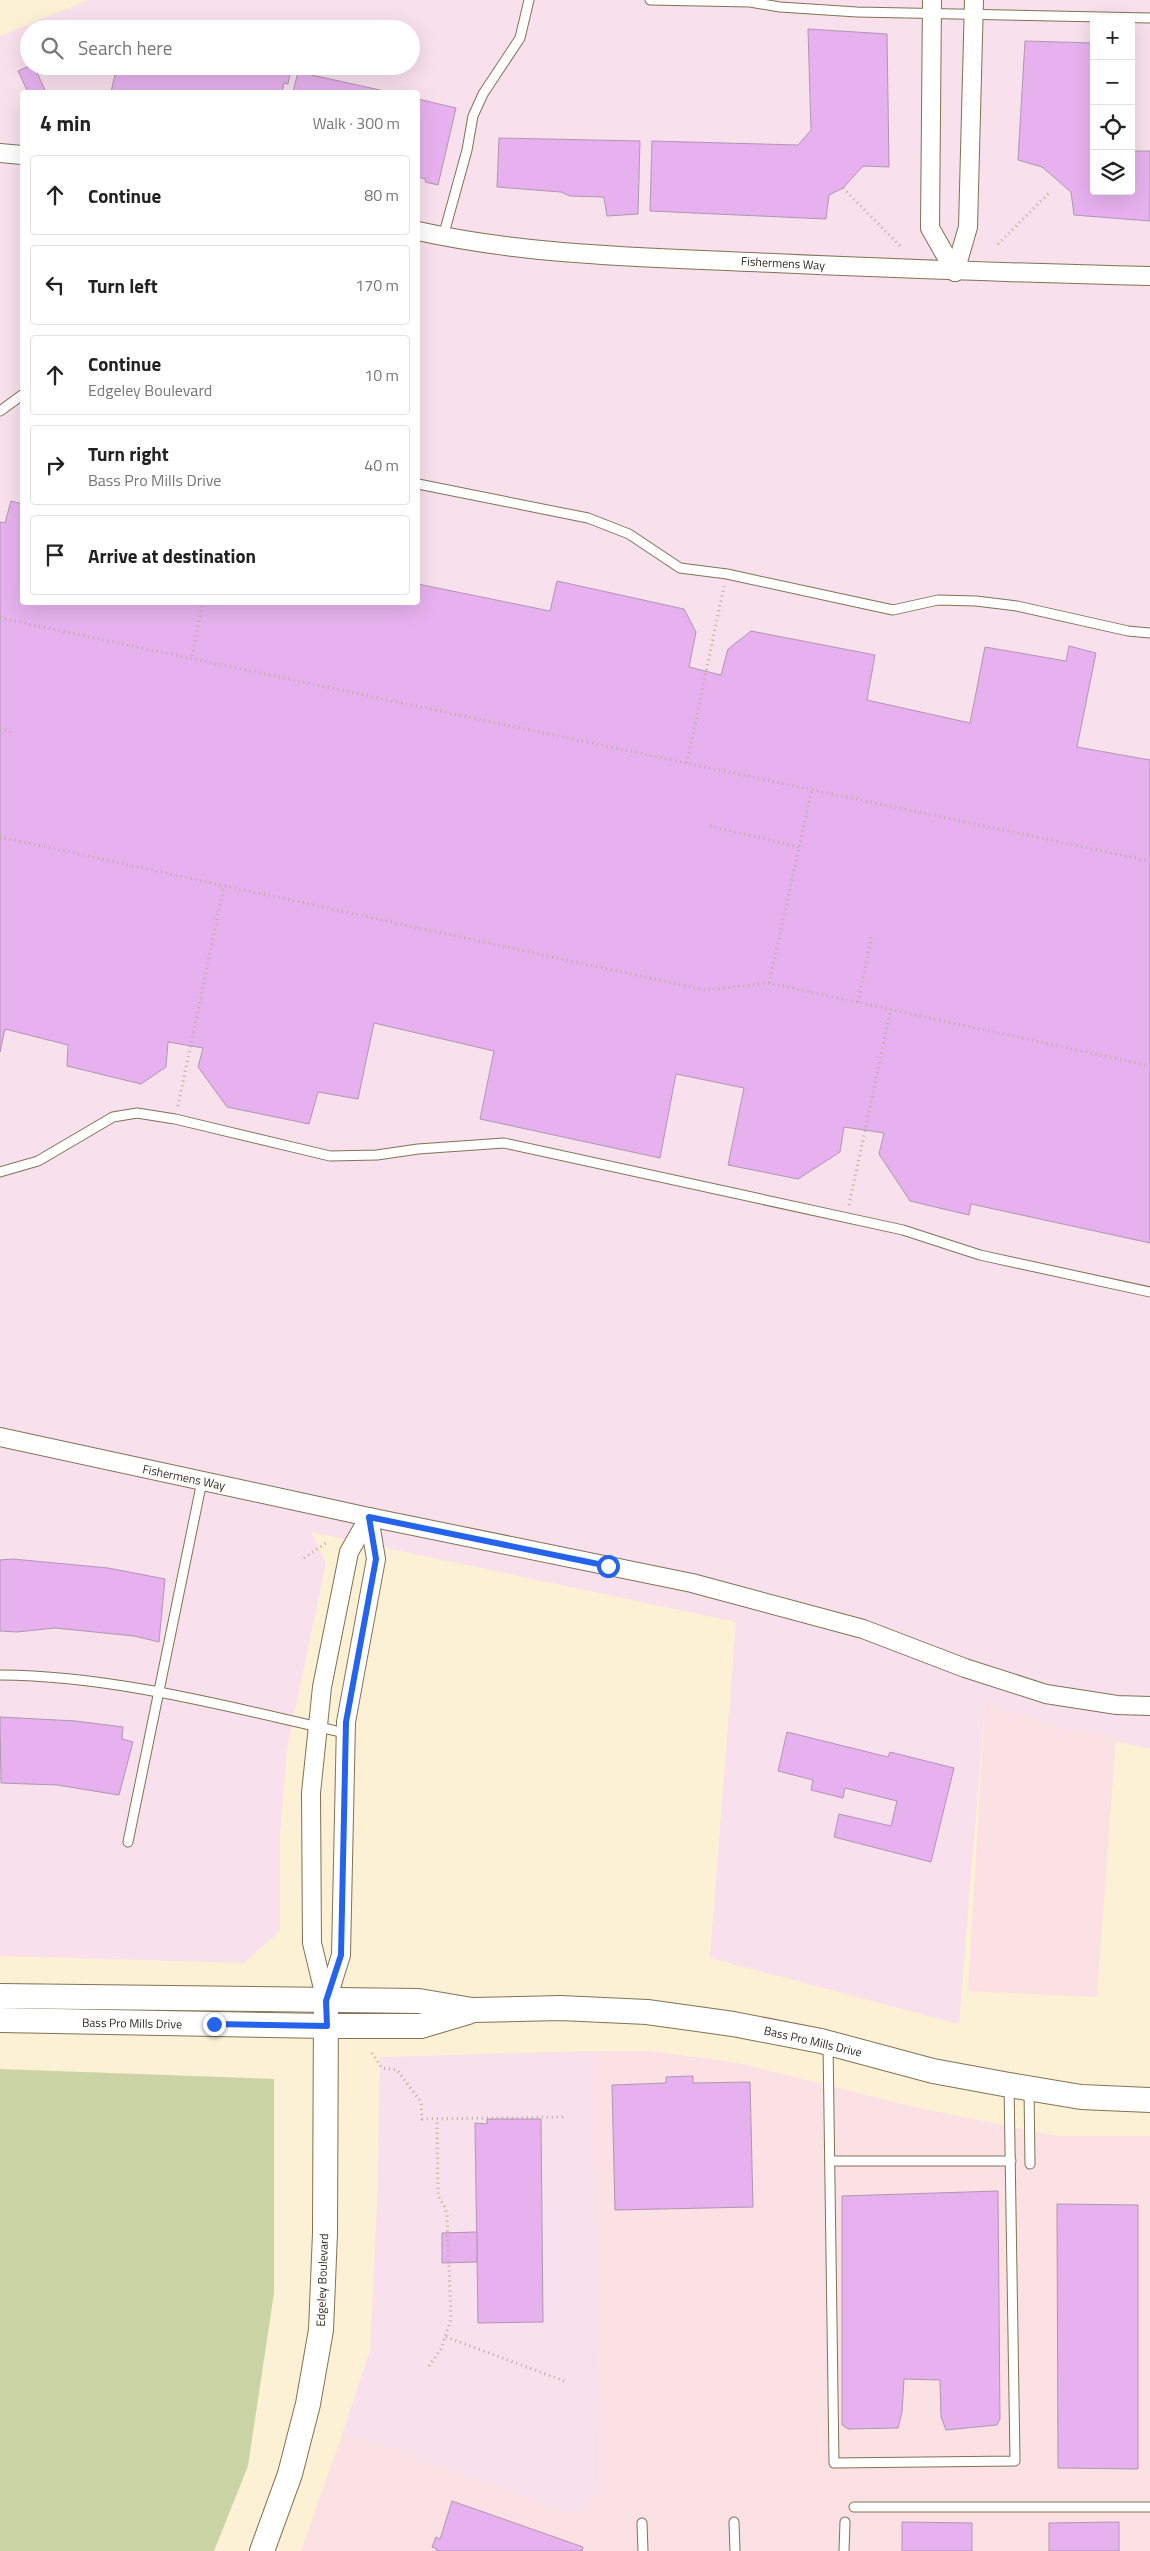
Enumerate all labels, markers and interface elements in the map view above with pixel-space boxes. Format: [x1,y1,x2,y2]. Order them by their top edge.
map controls [1090,15,1135,195]
button: + [1090,15,1135,60]
search box [20,20,420,75]
text: Search here [78,33,172,62]
icon: search [38,34,66,62]
button: − [1090,60,1135,105]
button: locate [1090,105,1135,150]
text: 4 min [40,107,91,139]
text: Walk · 300 m [312,111,400,135]
button: layers [1090,150,1135,195]
icon: ahead [41,181,69,209]
text: Continue [88,181,161,210]
text: 80 m [364,183,399,207]
street label: Fishermens Way [740,251,826,275]
icon: left [41,271,69,299]
text: Turn left [88,271,158,300]
text: 170 m [355,273,399,297]
text: Continue [88,349,161,378]
icon: ahead [41,361,69,389]
text: 10 m [364,363,399,387]
text: Edgeley Boulevard [88,378,212,402]
text: Turn right [88,439,169,468]
icon: right [41,451,69,479]
text: 40 m [364,453,399,477]
text: Bass Pro Mills Drive [88,468,221,492]
icon: arrive [41,541,69,569]
text: Arrive at destination [88,541,256,570]
street label: Fishermens Way [141,1459,227,1495]
route start [597,1555,620,1578]
street label: Bass Pro Mills Drive [82,2013,182,2033]
route end [203,2013,226,2036]
street label: Bass Pro Mills Drive [762,2020,864,2062]
street label: Edgeley Boulevard [311,2233,333,2327]

